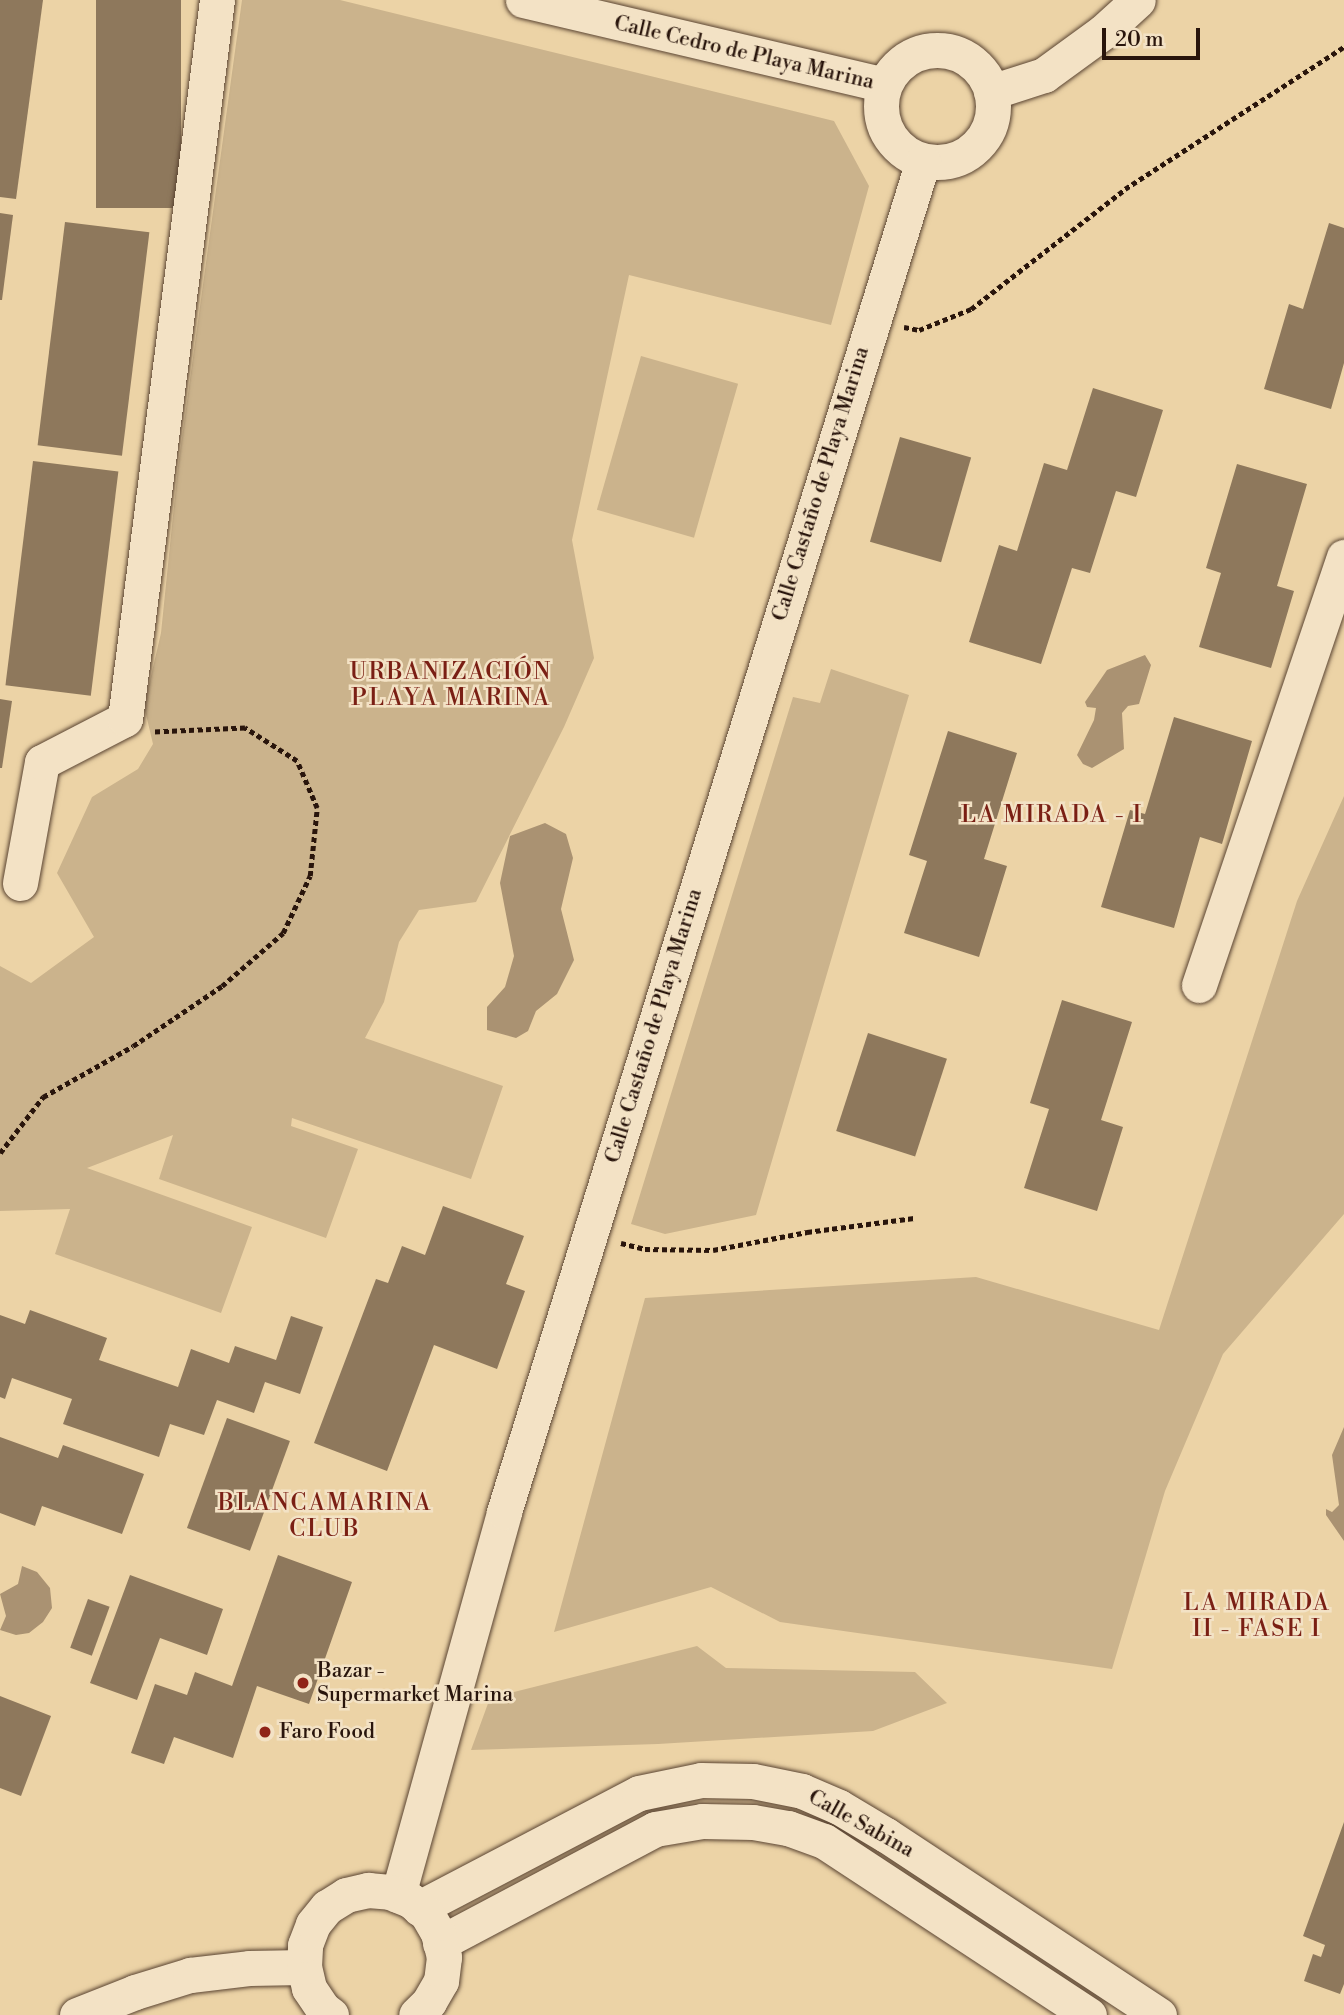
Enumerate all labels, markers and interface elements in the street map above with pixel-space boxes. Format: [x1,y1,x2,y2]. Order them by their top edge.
street label: Calle Cedro de Playa Marina [612,11,876,95]
scale bar [1106,14,1204,58]
text: 20 m [1115,27,1164,53]
street label: Calle Castaño de Playa Marina [767,344,875,624]
district label: URBANIZACIÓN PLAYA MARINA [351,658,551,712]
district label: LA MIRADA - I [962,801,1142,829]
street label: Calle Castaño de Playa Marina [600,886,708,1166]
district label: BLANCAMARINA CLUB [219,1489,431,1543]
district label: LA MIRADA II - FASE I [1184,1589,1330,1643]
place label: Bazar - Supermarket Marina [317,1658,513,1708]
marker: Bazar - Supermarket Marina [295,1675,311,1691]
place label: Faro Food [279,1719,375,1745]
marker: Faro Food [257,1724,273,1740]
street label: Calle Sabina [804,1785,918,1863]

